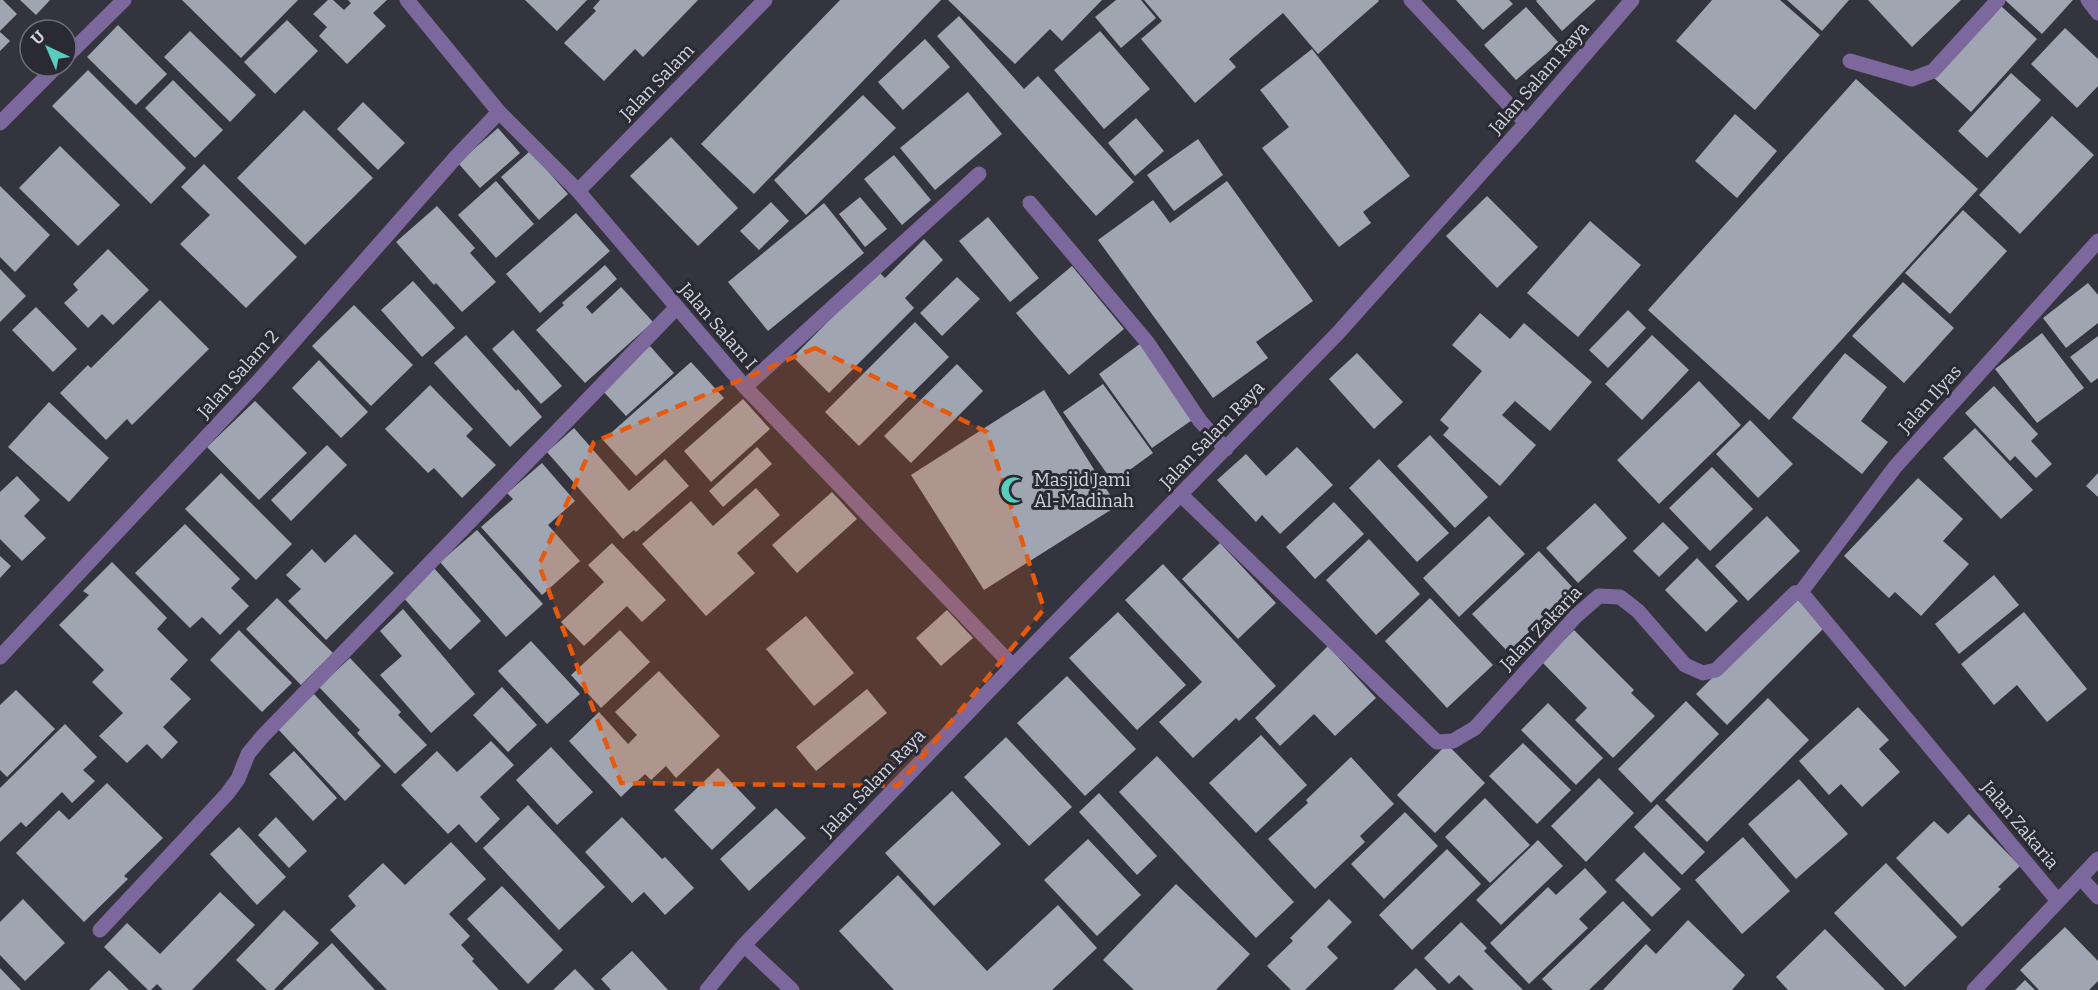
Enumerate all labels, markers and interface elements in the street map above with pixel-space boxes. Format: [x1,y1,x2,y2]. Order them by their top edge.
north arrow [18,18,78,78]
street label: Jalan Salam Raya [1484,18,1594,139]
text: U [27,27,49,49]
street label: Jalan Salam [615,39,699,125]
street label: Jalan Salam I [674,278,762,374]
street label: Jalan Salam 2 [192,325,283,423]
street label: Jalan Ilyas [1893,360,1966,438]
street label: Jalan Salam Raya [1154,377,1269,494]
place label: Masjid Jami Al-Madinah [1034,469,1134,512]
mosque icon: Masjid Jami Al-Madinah [999,475,1029,505]
street label: Jalan Zakaria [1495,581,1587,675]
street label: Jalan Salam Raya [815,725,930,842]
street label: Jalan Zakaria [1976,776,2063,874]

